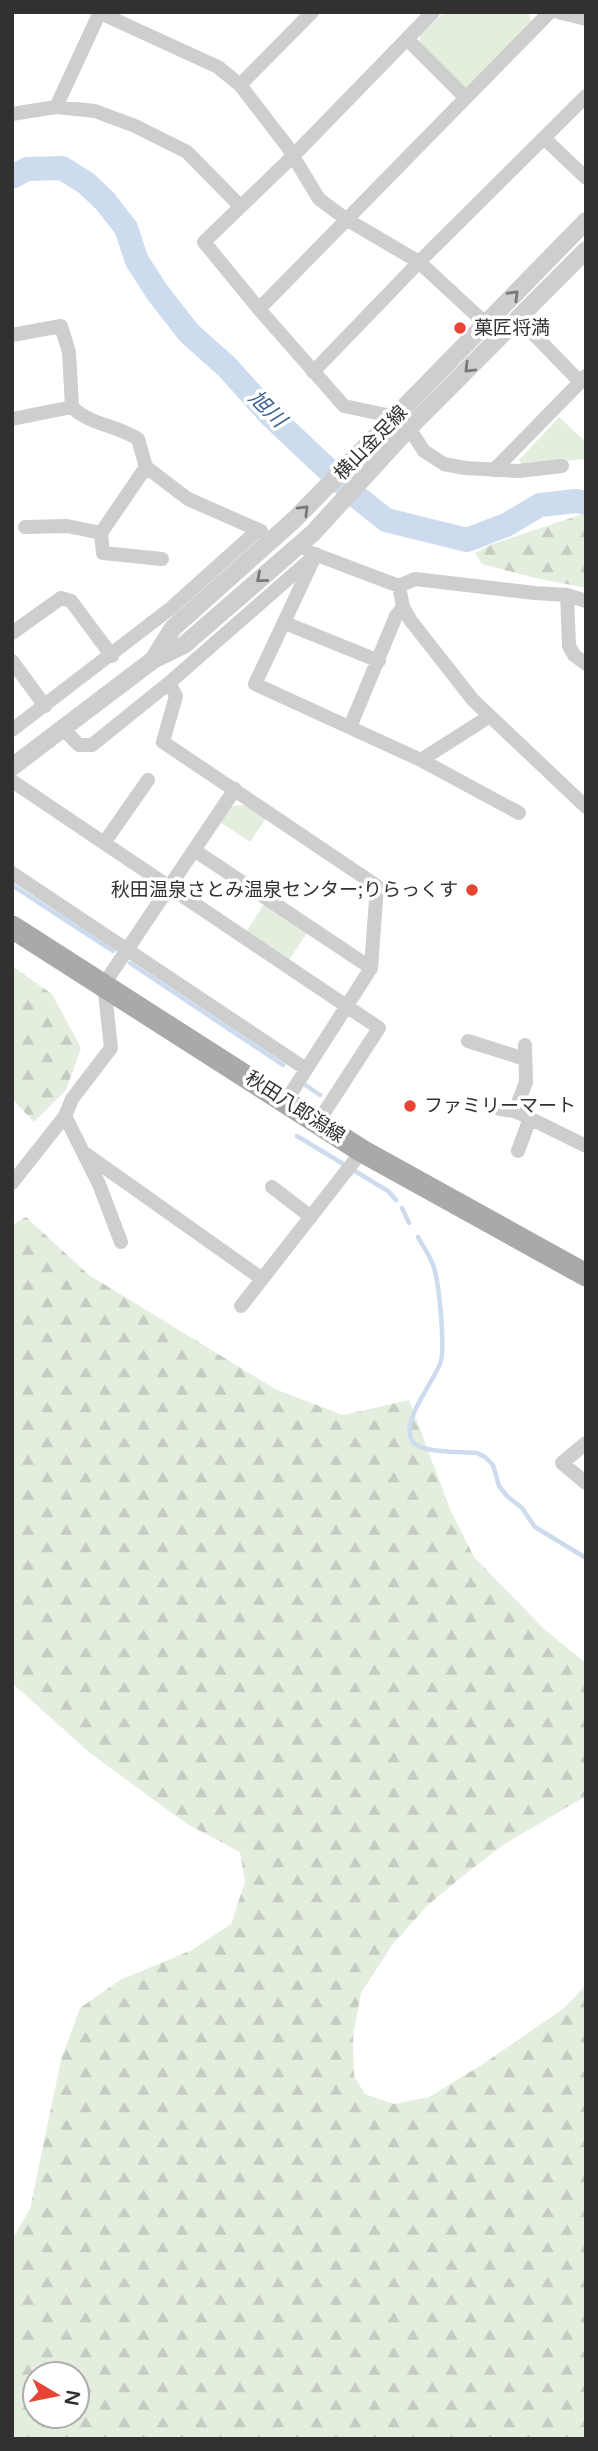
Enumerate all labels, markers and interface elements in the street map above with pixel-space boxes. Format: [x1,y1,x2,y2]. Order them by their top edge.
one-way arrow [506,290,519,303]
place label: 菓匠将満 [474,317,550,339]
marker: 菓匠将満 [452,320,468,336]
one-way arrow [464,360,477,373]
water label: 旭川 [243,385,292,434]
street label: 横山金足線 [330,401,412,485]
one-way arrow [296,506,309,519]
one-way arrow [257,570,270,582]
place label: 秋田温泉さとみ温泉センター;りらっくす [111,879,458,901]
marker: 秋田温泉さとみ温泉センター;りらっくす [464,882,480,898]
street label: 秋田八郎潟線 [241,1067,349,1147]
place label: ファミリーマート [424,1095,576,1117]
marker: ファミリーマート [402,1098,418,1114]
north arrow [21,2360,91,2430]
text: N [60,2388,84,2407]

